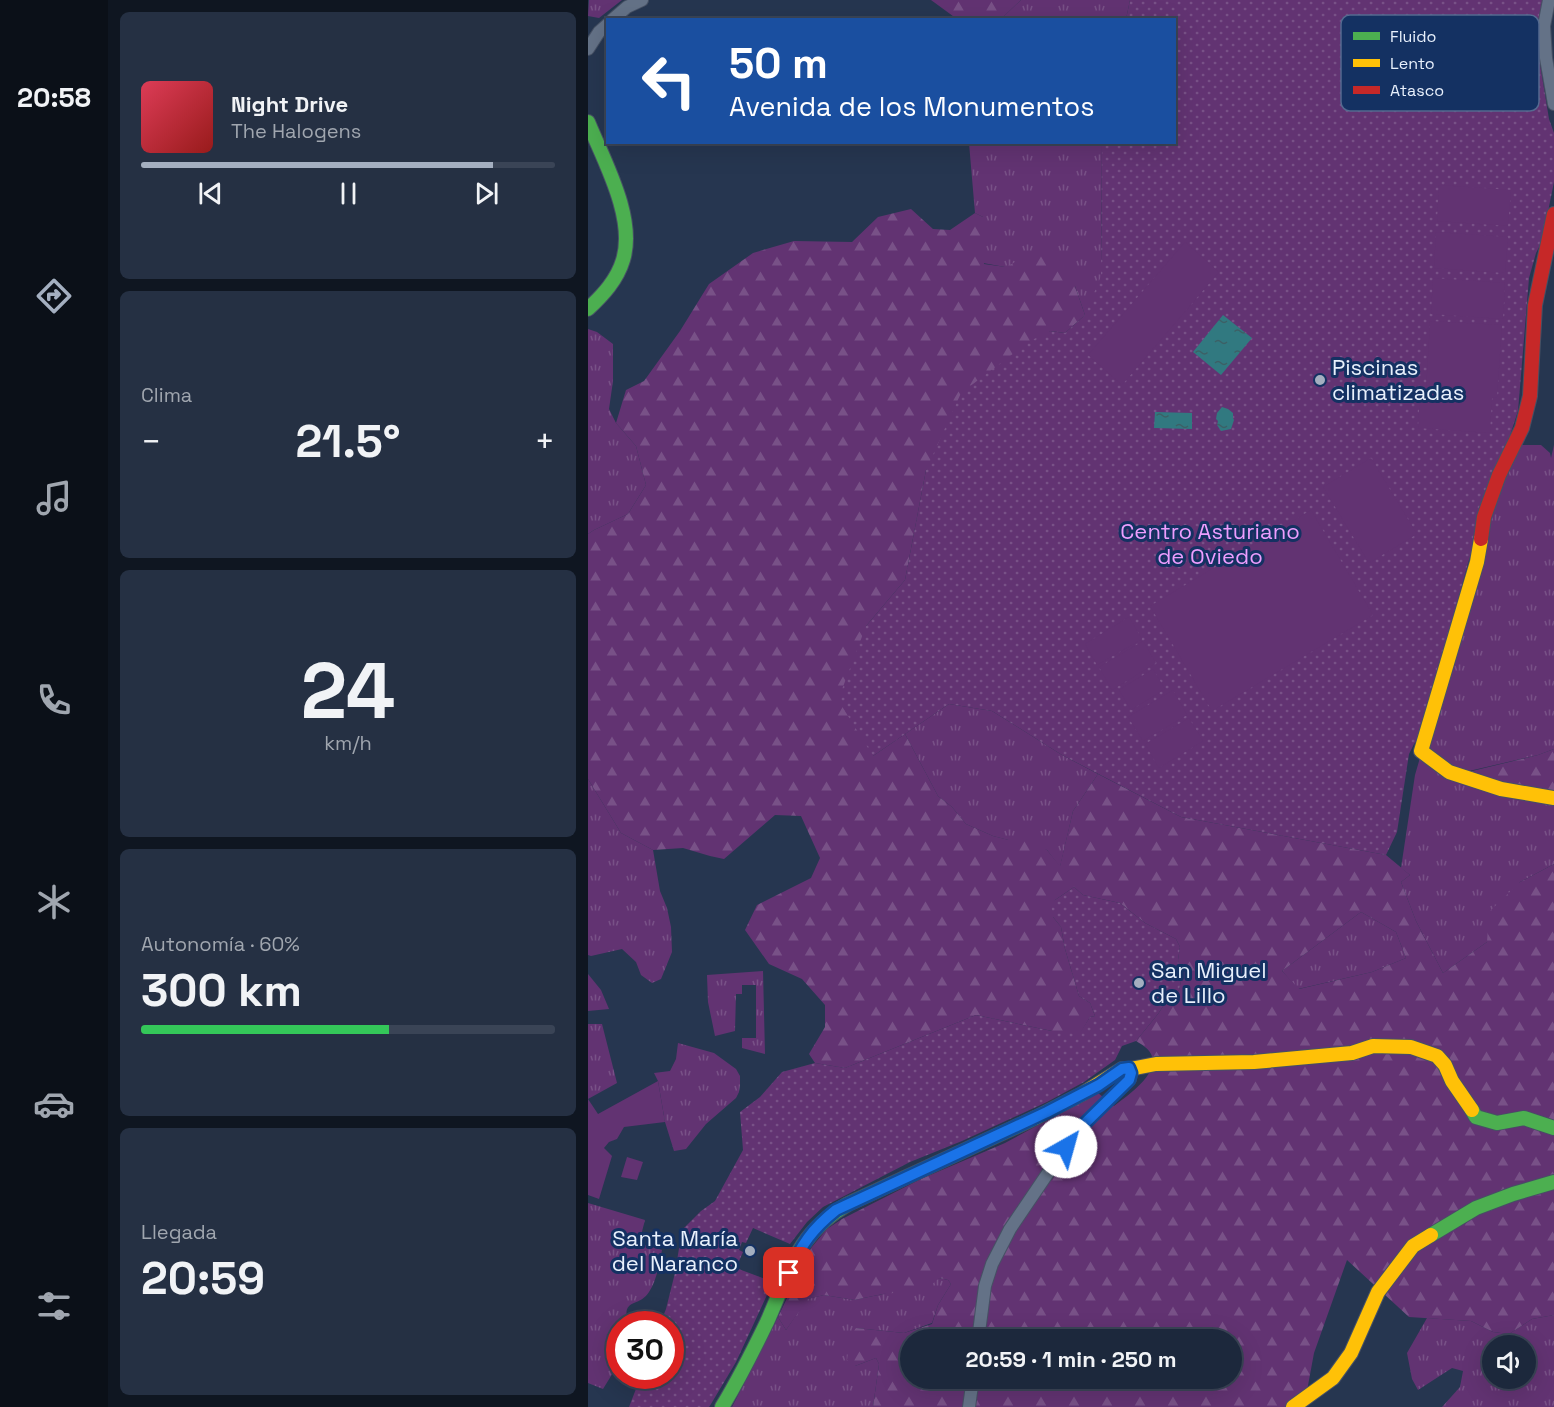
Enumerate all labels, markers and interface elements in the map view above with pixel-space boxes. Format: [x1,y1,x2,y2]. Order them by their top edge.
legend [1341,15,1539,111]
text: Fluido [1390,26,1436,47]
text: 50 m [729,37,828,90]
icon: left [630,42,708,120]
text: Lento [1390,53,1435,74]
text: 20:58 [17,80,91,115]
text: Atasco [1390,80,1444,101]
text: Avenida de los Monumentos [729,89,1094,124]
text: Night Drive [231,90,348,118]
text: The Halogens [231,118,361,144]
icon: previous [194,177,227,210]
icon: pause [332,177,365,210]
icon: next [470,177,503,210]
icon: directions [33,275,75,317]
place label: Piscinas climatizadas [1332,353,1464,406]
marker: Piscinas climatizadas [1313,373,1327,387]
text: Clima [141,382,192,408]
text: 21.5° [295,413,401,470]
text: − [141,421,161,463]
text: + [535,421,555,463]
icon: music [33,477,75,519]
park label: Centro Asturiano de Oviedo [1120,517,1300,570]
text: 24 [301,641,395,741]
icon: phone [33,679,75,721]
text: km/h [324,730,372,756]
icon: climate [33,881,75,923]
text: Autonomía · 60% [141,931,300,957]
place label: San Miguel de Lillo [1151,956,1267,1009]
text: 300 km [141,962,302,1019]
marker: San Miguel de Lillo [1132,976,1146,990]
icon: car [33,1083,75,1125]
position arrow [1034,1115,1098,1179]
text: Llegada [141,1219,217,1245]
place label: Santa María del Naranco [612,1224,738,1277]
marker: Santa María del Naranco [743,1244,757,1258]
pin [763,1247,814,1298]
text: 20:59 [141,1250,265,1307]
icon: arrive [772,1256,805,1289]
icon: filters [33,1285,75,1327]
speed limit sign: 30 [606,1311,684,1389]
map controls [1482,1335,1536,1389]
button: sound [1482,1335,1536,1389]
text: 20:59 · 1 min · 250 m [965,1345,1177,1373]

